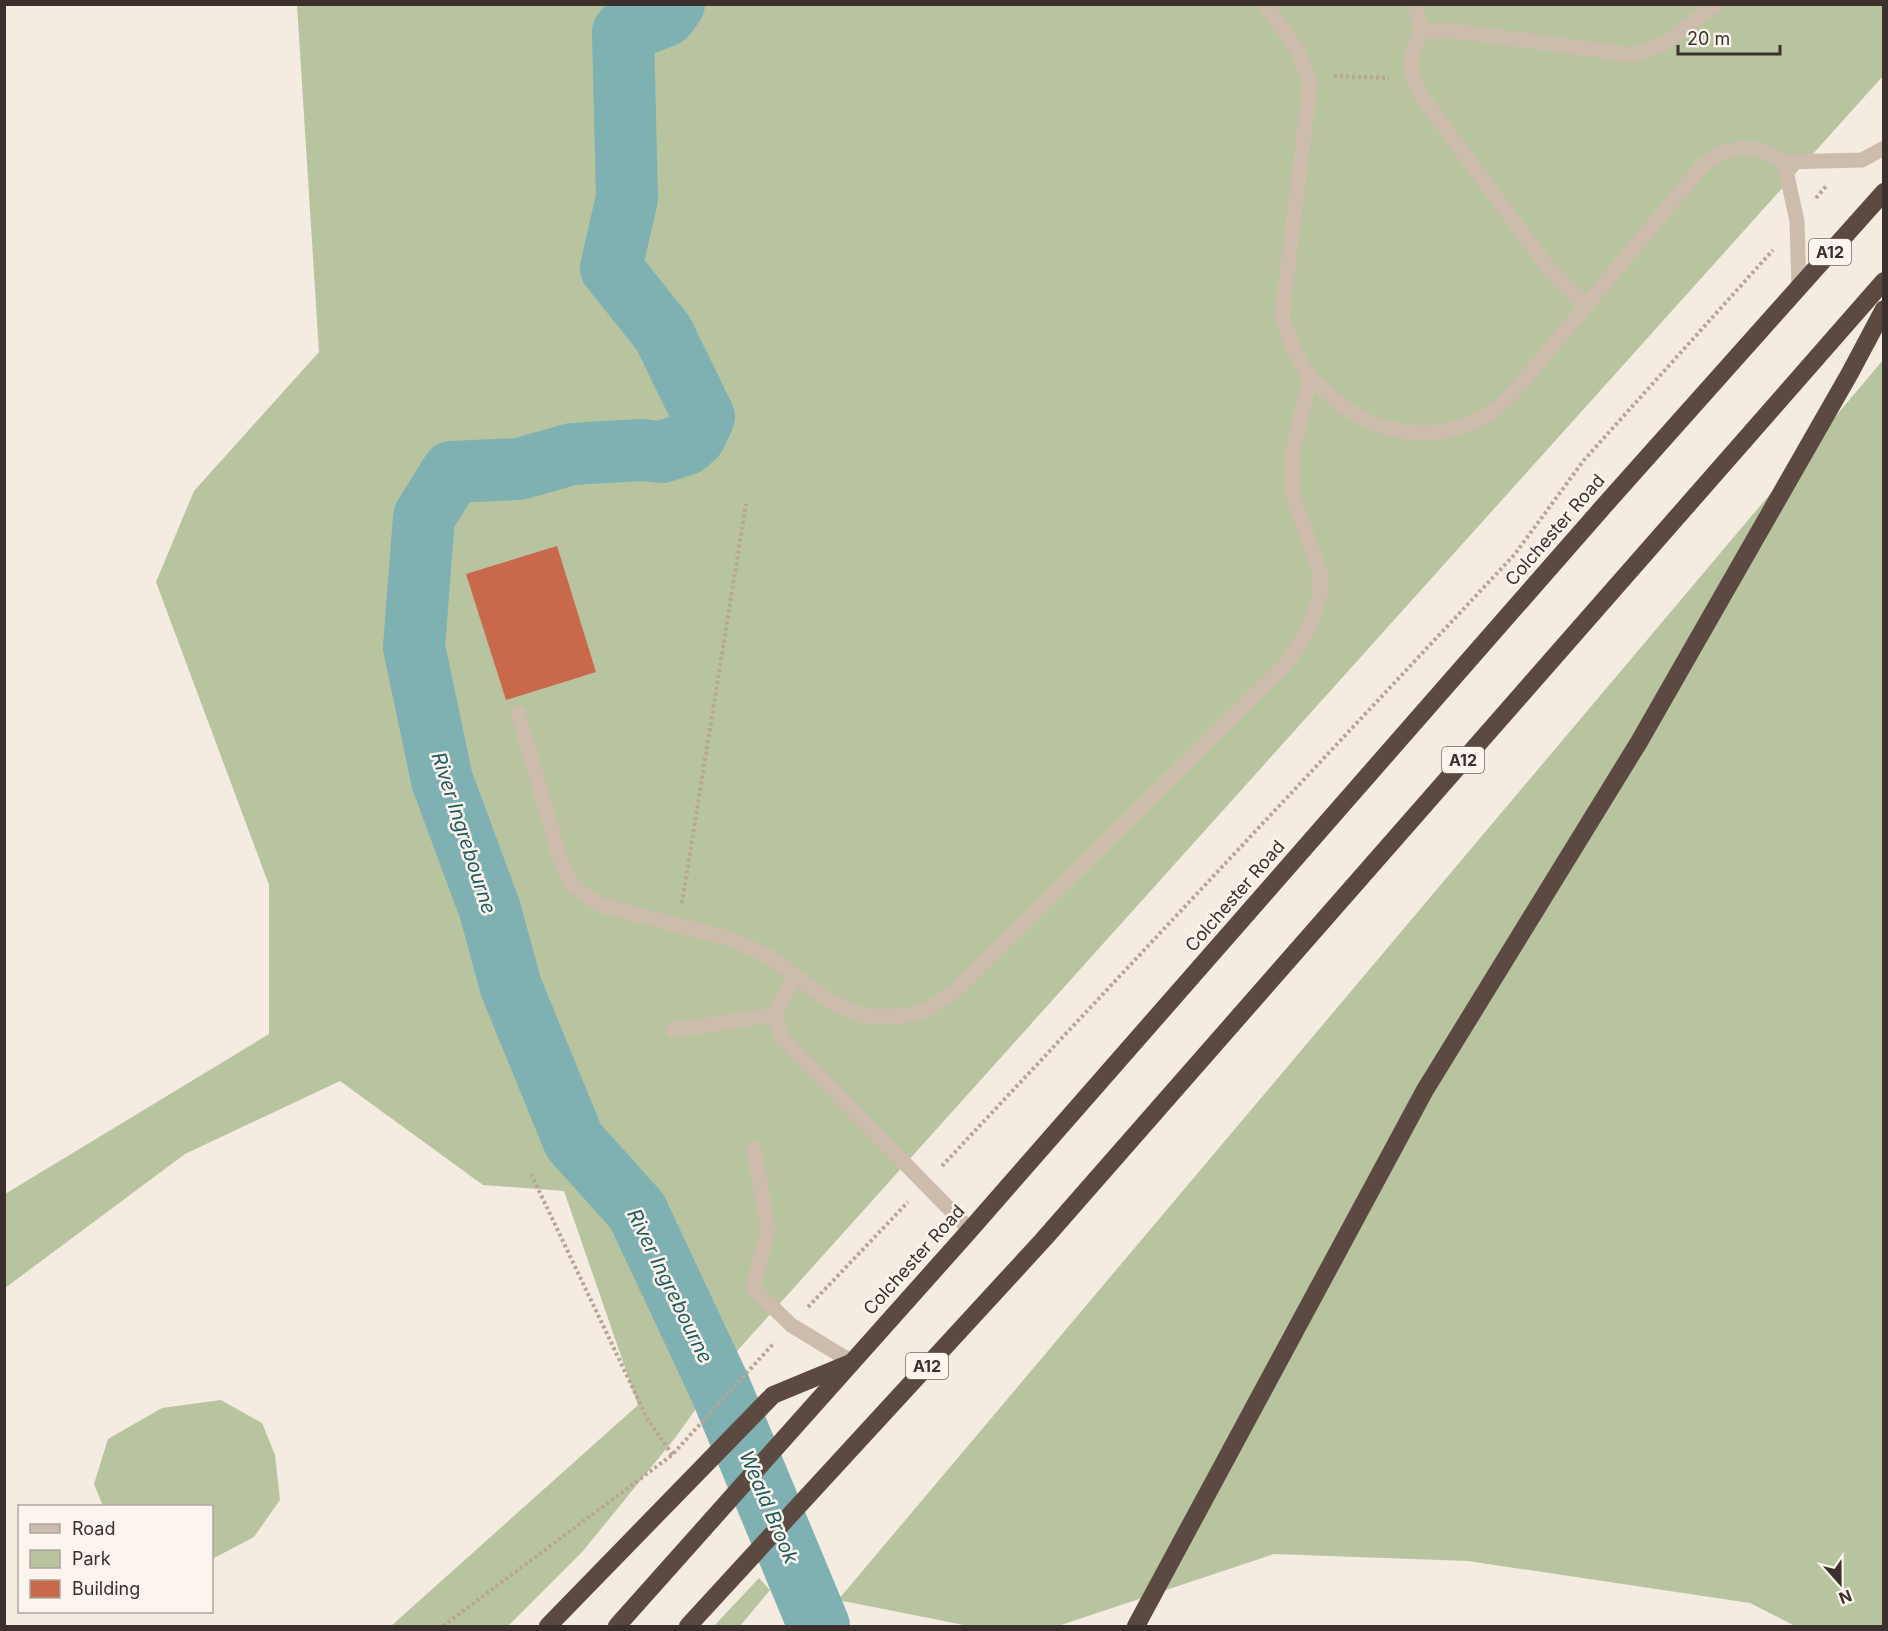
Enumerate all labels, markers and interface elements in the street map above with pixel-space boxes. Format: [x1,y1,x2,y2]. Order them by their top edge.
scale bar [1678,18,1780,56]
text: 20 m [1687,28,1730,49]
road number: A12 [1809,239,1851,265]
street label: Colchester Road [1501,470,1609,590]
road number: A12 [1442,747,1484,773]
water label: River Ingrebourne [427,749,501,917]
street label: Colchester Road [1181,836,1289,956]
street label: Colchester Road [859,1200,969,1319]
water label: River Ingrebourne [622,1205,718,1367]
road number: A12 [906,1353,948,1379]
water label: Weald Brook [734,1447,804,1568]
legend [18,1505,213,1613]
text: Road [72,1518,115,1539]
text: Park [72,1548,111,1569]
north arrow [1810,1553,1870,1613]
text: Building [72,1578,140,1599]
text: N [1836,1585,1855,1609]

